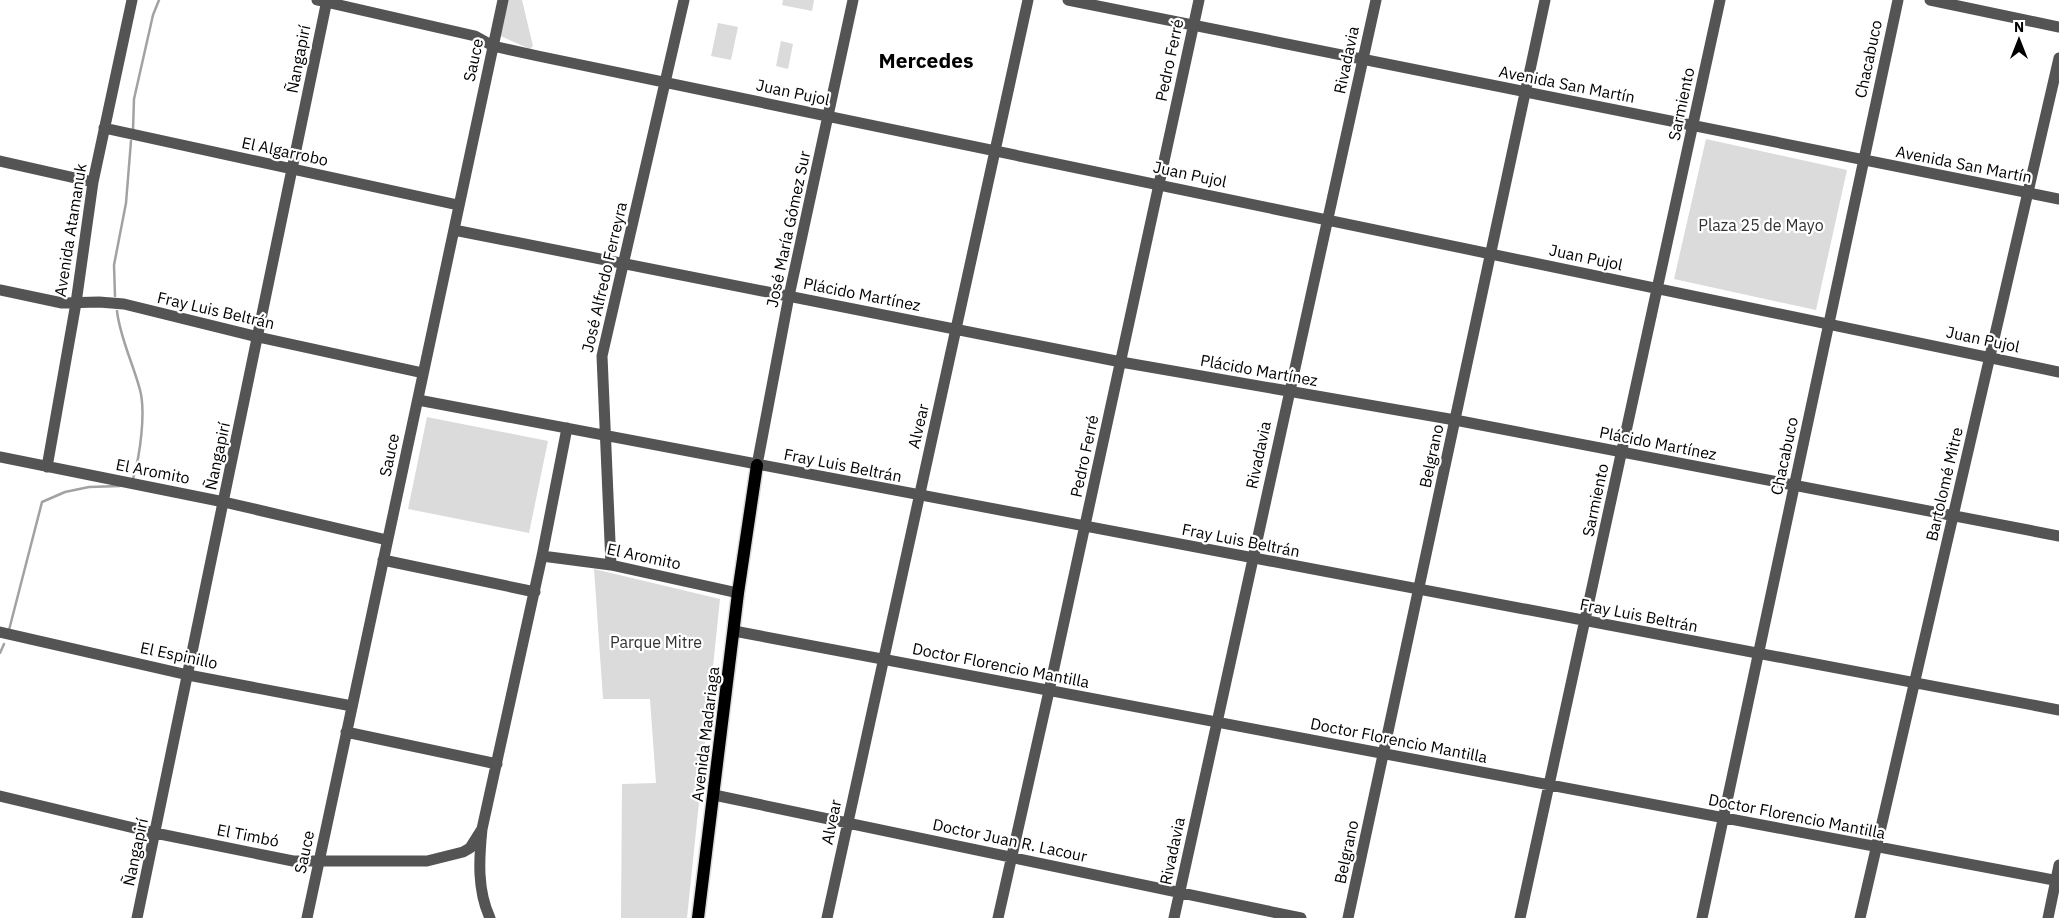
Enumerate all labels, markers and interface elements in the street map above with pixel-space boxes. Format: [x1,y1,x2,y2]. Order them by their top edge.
north arrow [1994,15,2044,65]
street label: Pedro Ferré [1151,17,1188,103]
street label: Chacabuco [1850,18,1886,100]
text: N [2014,18,2024,36]
street label: Ñangapirí [282,23,314,95]
street label: Rivadavia [1329,24,1363,96]
street label: Sauce [459,36,487,83]
district label: Mercedes [878,46,974,74]
street label: Avenida San Martín [1497,61,1637,107]
street label: Sarmiento [1664,66,1698,142]
street label: Juan Pujol [754,74,832,110]
street label: El Algarrobo [240,132,330,170]
street label: Avenida San Martín [1894,141,2034,187]
street label: José María Gómez Sur [762,149,814,309]
street label: Juan Pujol [1151,156,1229,192]
street label: Avenida Atamanuk [50,161,90,298]
street label: José Alfredo Ferreyra [577,199,631,354]
park label: Plaza 25 de Mayo [1698,215,1824,235]
street label: Juan Pujol [1547,239,1625,275]
street label: Plácido Martínez [802,273,922,315]
street label: Fray Luis Beltrán [155,287,277,333]
street label: Juan Pujol [1944,321,2022,357]
street label: Plácido Martínez [1199,350,1319,390]
street label: Alvear [903,402,933,450]
street label: Pedro Ferré [1066,413,1103,499]
street label: Chacabuco [1766,415,1802,497]
street label: Rivadavia [1241,419,1275,491]
street label: Ñangapirí [200,420,234,492]
street label: Belgrano [1415,422,1447,490]
street label: Plácido Martínez [1598,422,1718,464]
street label: Bartolomé Mitre [1921,425,1967,543]
street label: Sauce [375,431,403,478]
street label: Fray Luis Beltrán [782,444,904,486]
street label: El Aromito [114,454,192,488]
street label: Sarmiento [1578,462,1612,538]
street label: Fray Luis Beltrán [1180,519,1302,561]
street label: El Aromito [605,538,683,574]
street label: Fray Luis Beltrán [1578,594,1700,636]
park label: Parque Mitre [610,632,702,652]
street label: El Espinillo [139,637,220,673]
street label: Doctor Florencio Mantilla [911,638,1092,692]
street label: Avenida Madariaga [687,665,723,803]
street label: Doctor Florencio Mantilla [1309,713,1490,767]
street label: Doctor Florencio Mantilla [1707,789,1888,843]
street label: Alvear [816,798,846,846]
street label: Doctor Juan R. Lacour [931,814,1089,866]
street label: Rivadavia [1155,815,1189,887]
street label: Ñangapirí [118,816,152,888]
street label: Belgrano [1330,818,1362,886]
street label: El Timbó [215,819,281,851]
street label: Sauce [290,828,318,875]

